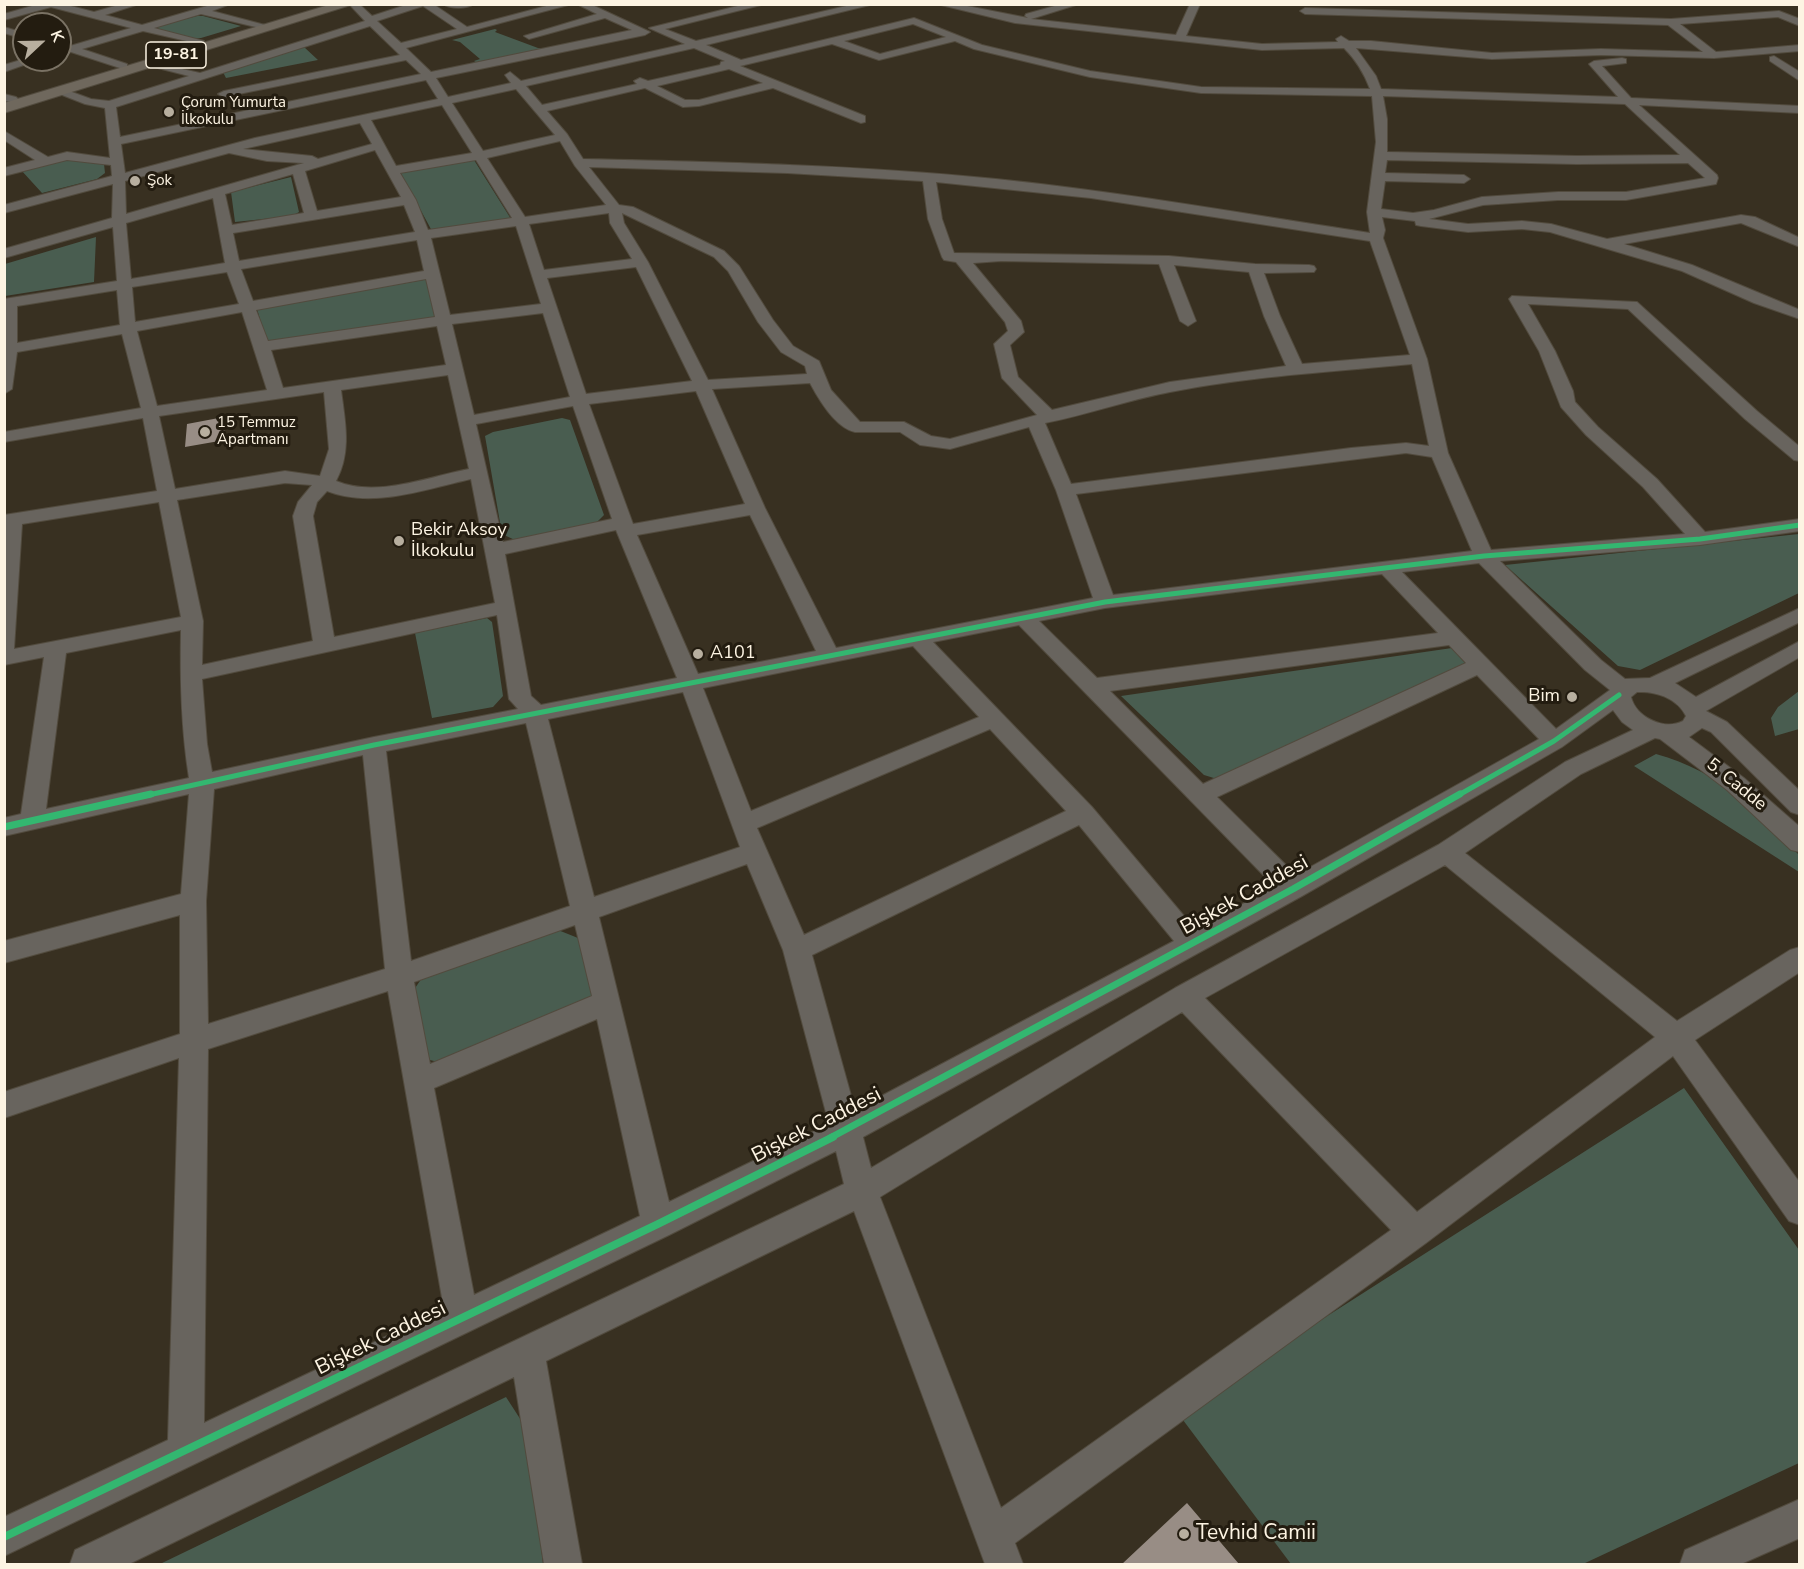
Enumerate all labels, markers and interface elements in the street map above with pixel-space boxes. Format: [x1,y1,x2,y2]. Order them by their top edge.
north arrow [12,12,72,72]
text: K [45,27,69,45]
road number: 19-81 [146,42,206,68]
place label: Çorum Yumurta İlkokulu [181,94,286,129]
marker: Çorum Yumurta İlkokulu [162,105,176,119]
place label: Şok [147,172,172,190]
marker: Şok [128,174,142,188]
place label: 15 Temmuz Apartmanı [217,414,296,449]
marker: 15 Temmuz Apartmanı [198,425,212,439]
place label: Bekir Aksoy İlkokulu [411,520,507,562]
marker: Bekir Aksoy İlkokulu [392,534,406,548]
place label: A101 [710,643,756,665]
marker: A101 [691,647,705,661]
place label: Bim [1528,686,1560,708]
marker: Bim [1565,690,1579,704]
street label: 5. Cadde [1701,754,1771,816]
street label: Bişkek Caddesi [1177,851,1313,941]
street label: Bişkek Caddesi [748,1083,886,1169]
street label: Bişkek Caddesi [312,1297,450,1381]
place label: Tevhid Camii [1196,1521,1316,1547]
marker: Tevhid Camii [1177,1527,1191,1541]

